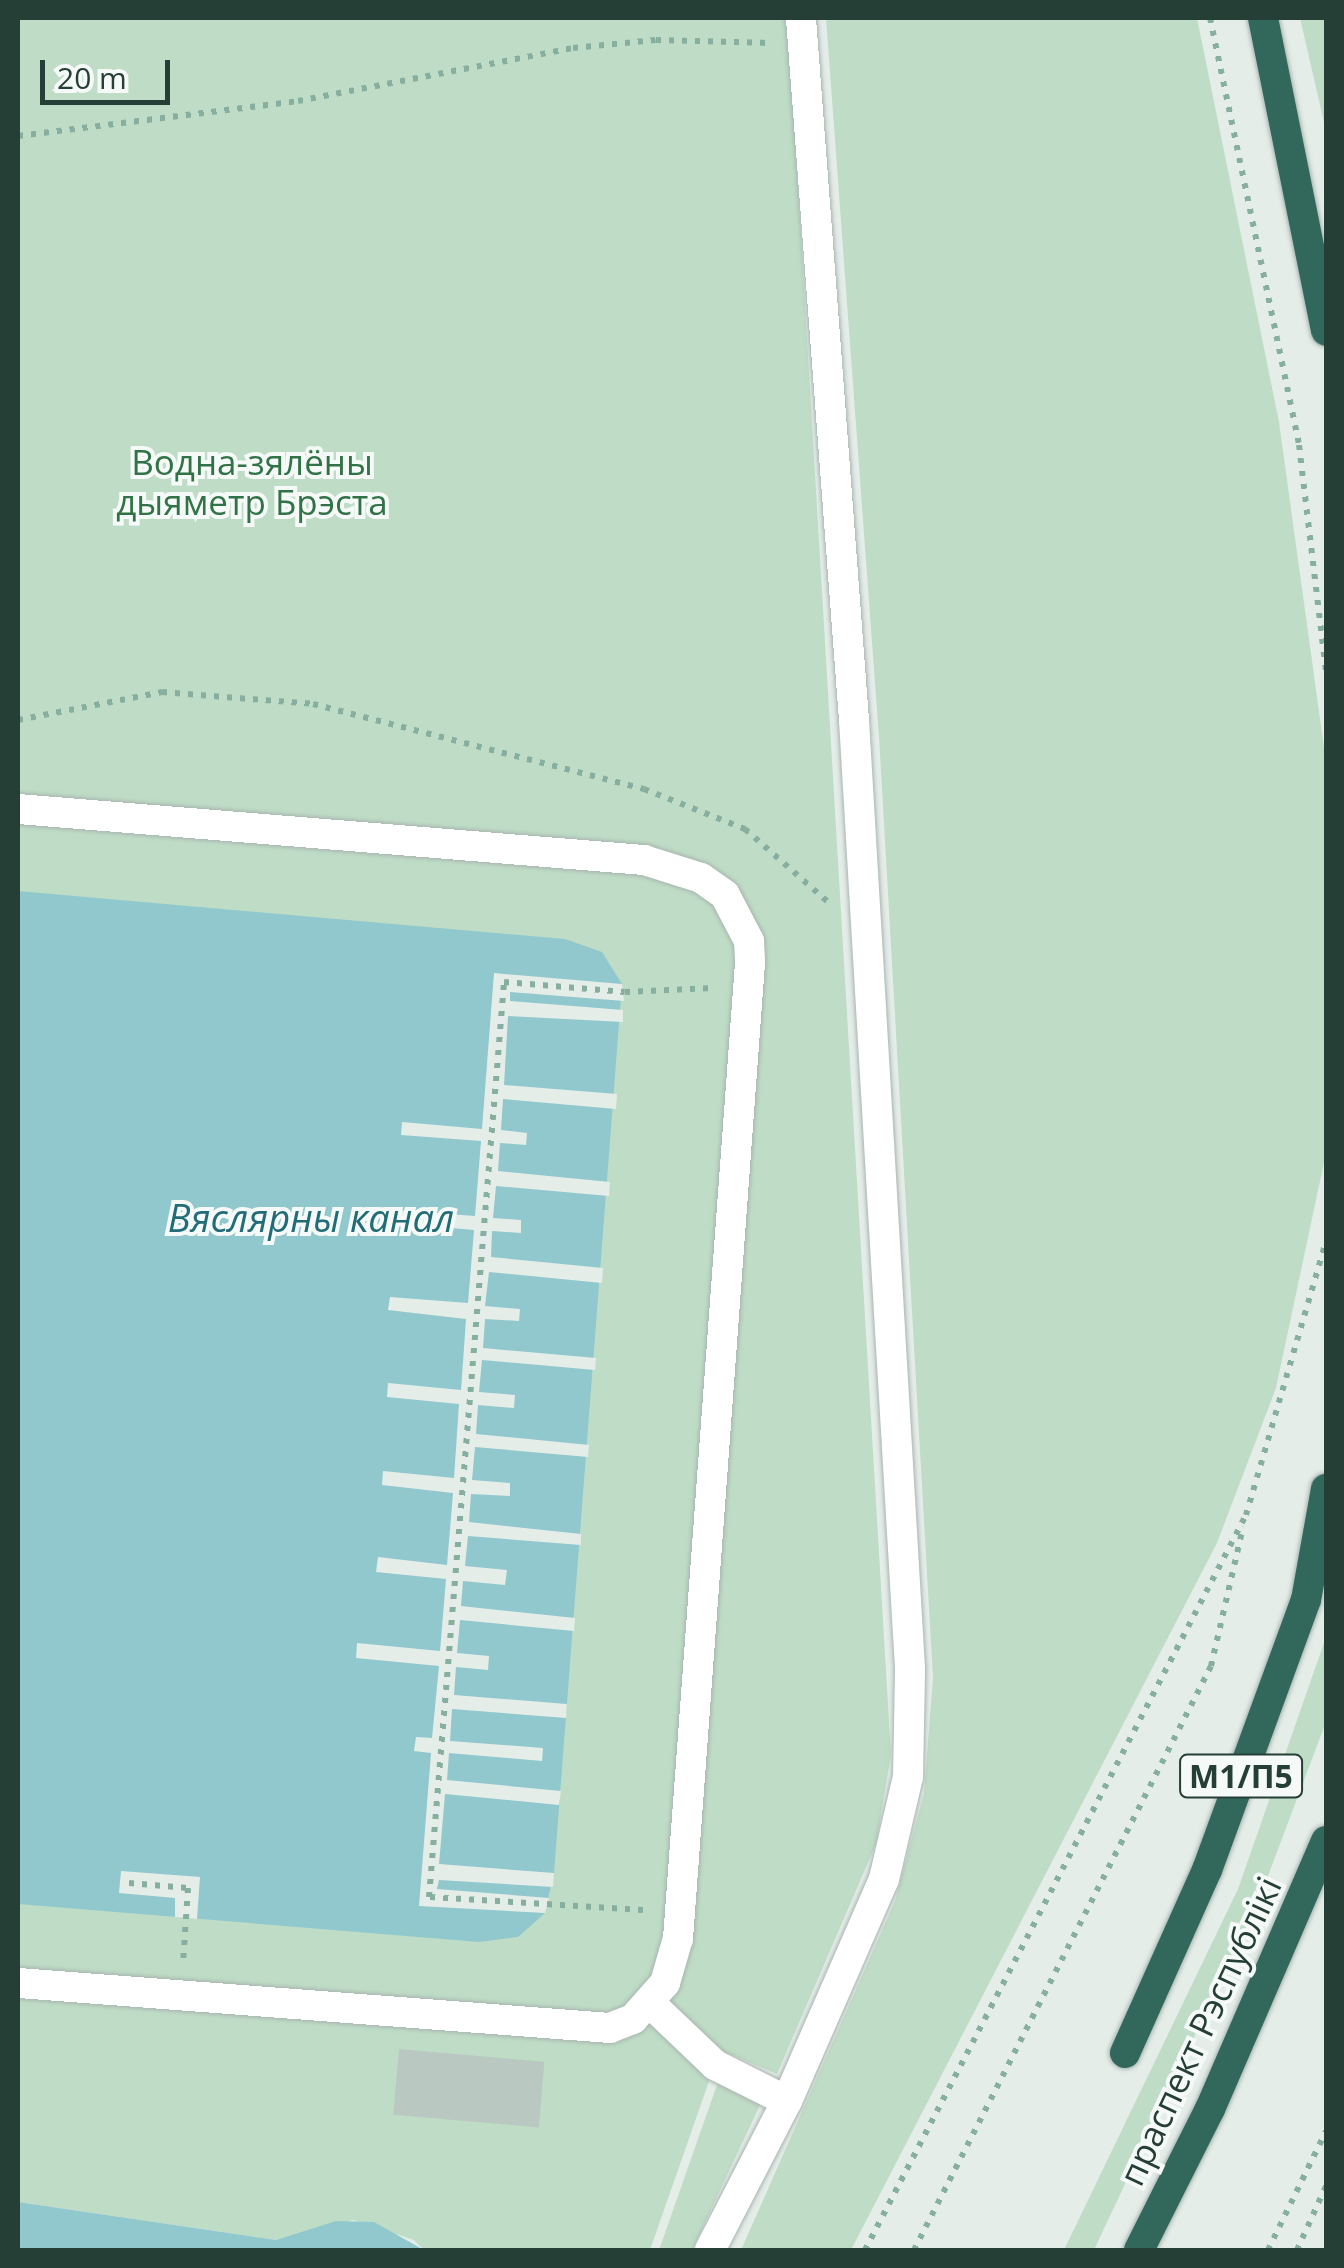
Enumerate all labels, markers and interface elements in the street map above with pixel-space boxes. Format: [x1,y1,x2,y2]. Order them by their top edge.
scale bar [45,40,175,102]
text: 20 m [57,57,127,98]
park label: Водна-зялёны дыяметр Брэста [116,441,388,523]
water label: Вяслярны канал [168,1195,454,1241]
road number: М1/П5 [1178,1749,1304,1803]
street label: праспект Рэспублікі [1110,1870,1290,2192]

